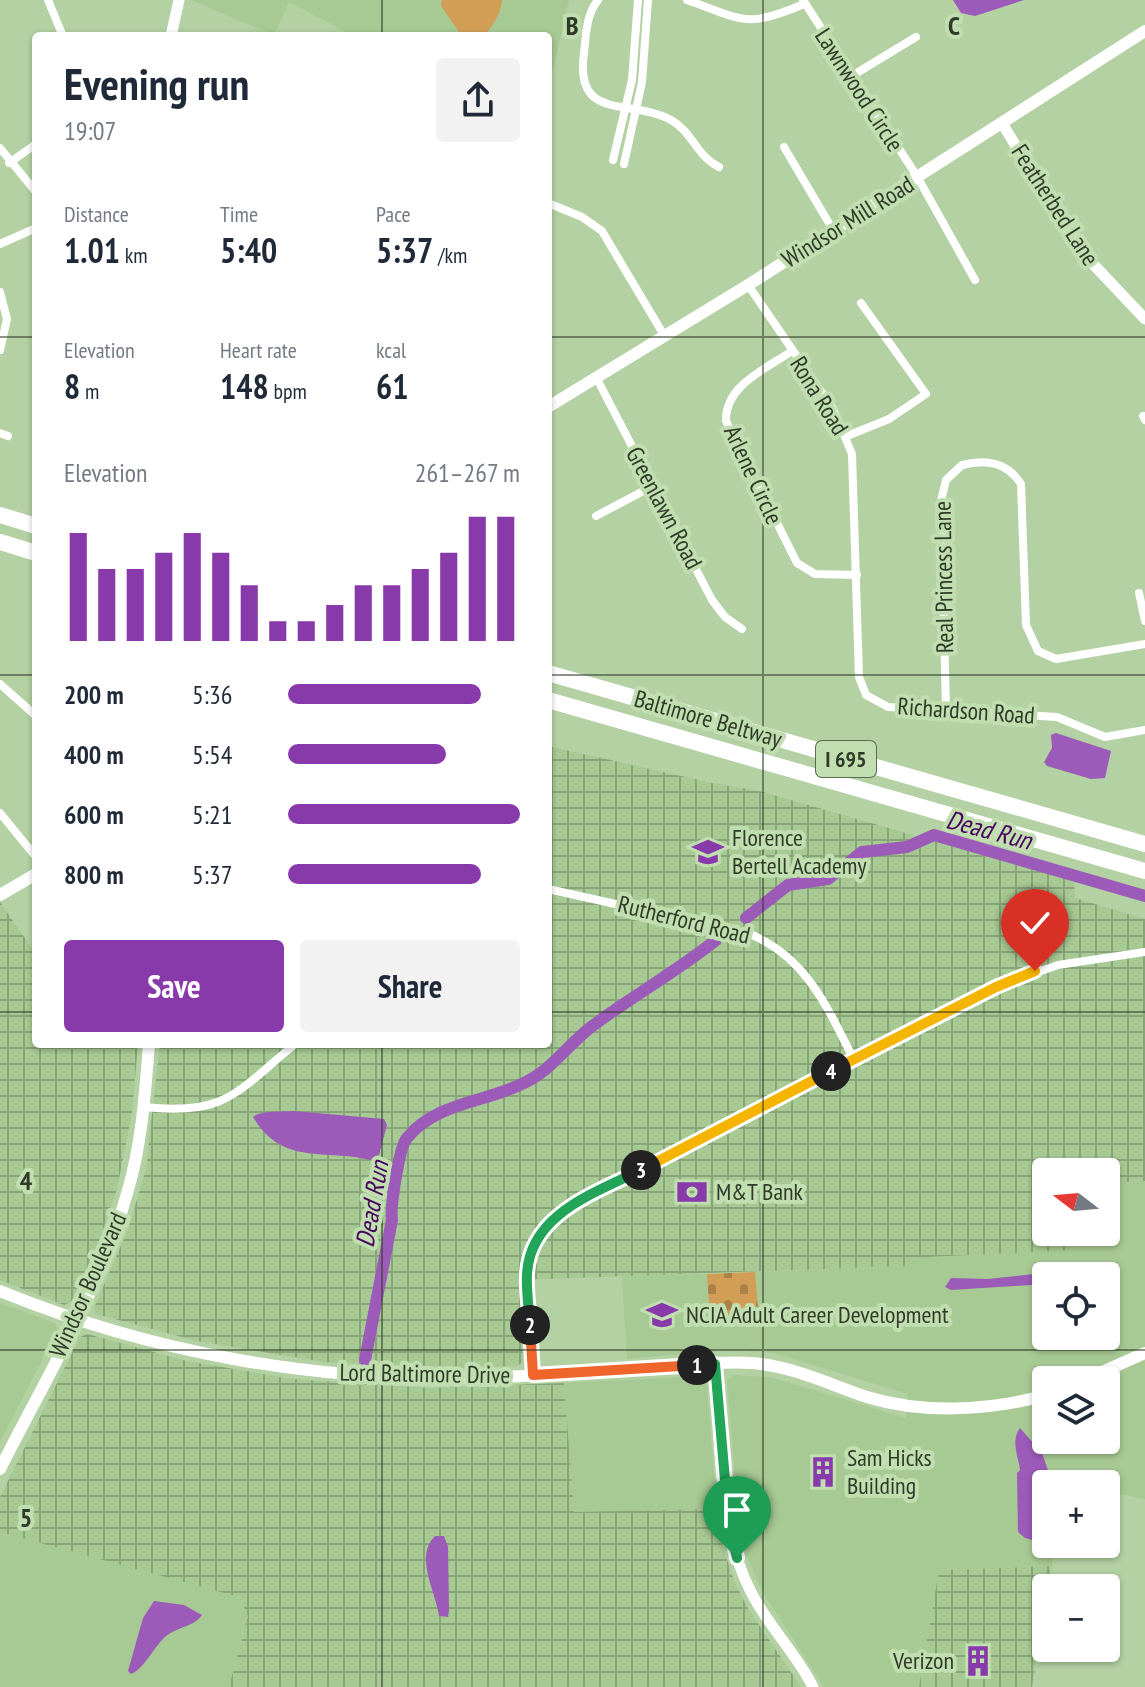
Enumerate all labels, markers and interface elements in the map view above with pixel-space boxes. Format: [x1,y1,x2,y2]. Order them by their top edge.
text: B [566,9,579,42]
text: C [948,9,960,42]
street label: Lawnwood Circle [808,22,911,157]
text: Evening run [64,55,249,112]
button: share [436,58,520,142]
text: 19:07 [64,114,116,147]
street label: Featherbed Lane [1005,138,1106,271]
street label: Windsor Mill Road [776,169,920,274]
text: Distance [64,200,129,228]
text: Time [220,200,258,228]
text: Pace [376,200,411,228]
text: 1.01 [64,228,120,272]
text: 5:40 [220,228,277,272]
text: 5:37 [376,228,433,272]
text: km [120,241,148,269]
text: /km [433,241,467,269]
text: Elevation [64,336,135,364]
text: Heart rate [220,336,297,364]
text: kcal [376,336,406,364]
street label: Rona Road [783,351,856,441]
text: 8 [64,364,80,408]
text: 148 [220,364,269,408]
text: 61 [376,364,409,408]
text: m [80,377,99,405]
text: bpm [269,377,307,405]
street label: Arlene Circle [717,420,790,529]
street label: Greenlawn Road [619,441,710,574]
text: Elevation [64,456,147,489]
text: 261–267 m [415,456,520,489]
street label: Real Princess Lane [927,501,960,653]
text: 200 m [64,678,124,711]
text: 5:36 [192,678,232,711]
street label: Baltimore Beltway [631,683,786,754]
street label: Richardson Road [896,690,1036,731]
text: 400 m [64,738,124,771]
text: 5:54 [192,738,232,771]
road number: I 695 [816,741,876,777]
text: 600 m [64,798,124,831]
text: 5:21 [192,798,232,831]
water label: Dead Run [943,802,1037,857]
place label: Florence Bertell Academy [732,822,867,881]
school or university icon: Florence Bertell Academy [691,835,725,869]
text: 800 m [64,858,124,891]
text: 5:37 [192,858,232,891]
street label: Rutherford Road [615,888,753,951]
pin [1001,889,1069,971]
icon: check [1013,901,1057,945]
button: Save [64,940,284,1032]
button: Share [300,940,520,1032]
pin: 4 [811,1051,851,1091]
text: 4 [826,1057,836,1085]
pin: 3 [621,1150,661,1190]
text: 3 [636,1156,646,1184]
water label: Dead Run [348,1157,396,1249]
north arrow [1032,1158,1120,1246]
map controls [1032,1158,1120,1662]
text: 4 [20,1164,33,1197]
bank icon: M&T Bank [675,1175,709,1209]
place label: M&T Bank [716,1176,804,1207]
street label: Windsor Boulevard [42,1207,133,1362]
button: locate [1032,1262,1120,1350]
school or university icon: NCIA Adult Career Development [645,1298,679,1332]
place label: NCIA Adult Career Development [686,1299,949,1330]
pin: 2 [510,1305,550,1345]
text: 2 [525,1311,535,1339]
pin: 1 [677,1345,717,1385]
text: 1 [692,1351,702,1379]
street label: Lord Baltimore Drive [339,1357,511,1390]
button: layers [1032,1366,1120,1454]
place label: Sam Hicks Building [847,1442,932,1501]
building icon: Sam Hicks Building [806,1455,840,1489]
button: + [1032,1470,1120,1558]
pin [703,1476,771,1558]
icon: arrive [715,1488,759,1532]
text: 5 [20,1501,32,1534]
button: − [1032,1574,1120,1662]
building icon: Verizon [961,1644,995,1678]
place label: Verizon [892,1645,954,1676]

